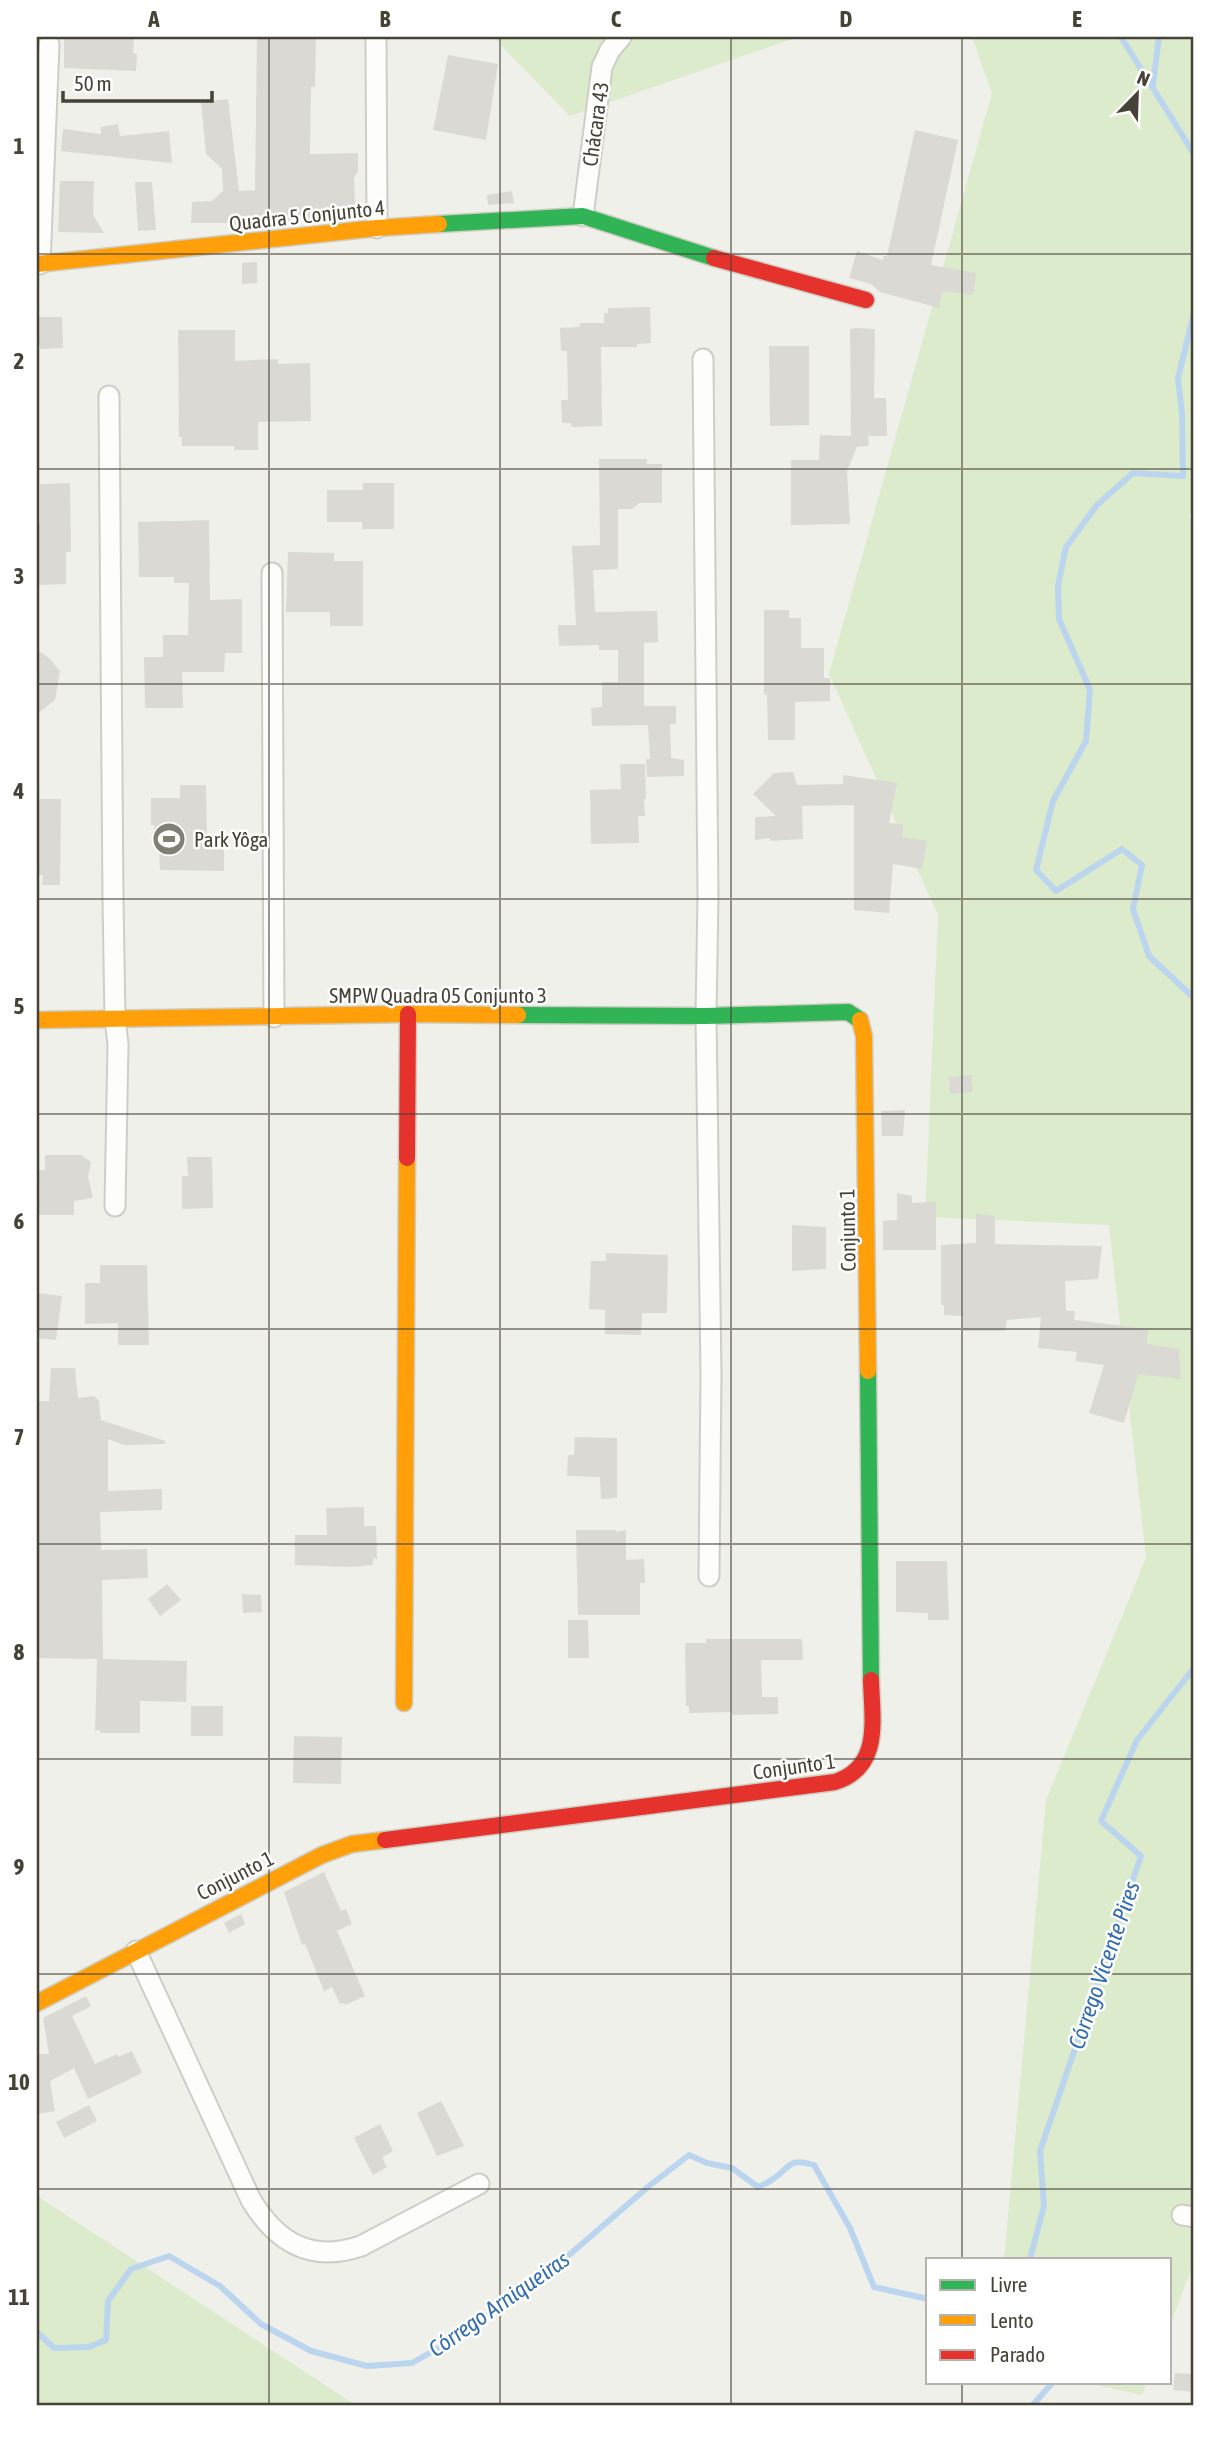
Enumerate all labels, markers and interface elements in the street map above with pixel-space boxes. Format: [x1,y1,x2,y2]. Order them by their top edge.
text: A [147,6,160,32]
text: B [380,6,391,32]
text: C [611,6,622,32]
text: D [840,6,853,32]
text: E [1072,6,1082,32]
scale bar [63,60,212,104]
north arrow [1102,60,1172,130]
text: N [1134,66,1153,91]
text: 50 m [74,71,112,95]
street label: Chácara 43 [577,80,613,168]
text: 1 [14,133,25,159]
street label: Quadra 5 Conjunto 4 [228,195,386,235]
text: 2 [14,348,24,374]
text: 3 [14,563,24,589]
text: 4 [13,778,25,804]
sports icon: Park Yôga [150,820,188,858]
place label: Park Yôga [194,827,268,851]
street label: SMPW Quadra 05 Conjunto 3 [329,983,547,1007]
text: 5 [14,993,25,1019]
street label: Conjunto 1 [834,1188,860,1272]
text: 6 [14,1208,25,1234]
text: 7 [14,1424,24,1450]
text: 8 [14,1639,25,1665]
street label: Conjunto 1 [751,1748,837,1784]
street label: Conjunto 1 [193,1845,277,1905]
text: 9 [14,1854,25,1880]
water label: Córrego Vicente Pires [1063,1878,1145,2052]
text: 10 [8,2069,30,2095]
water label: Córrego Arniqueiras [424,2246,574,2362]
legend [926,2258,1172,2384]
text: Livre [990,2272,1027,2296]
text: 11 [8,2284,30,2310]
text: Lento [990,2308,1034,2332]
text: Parado [990,2342,1045,2366]

